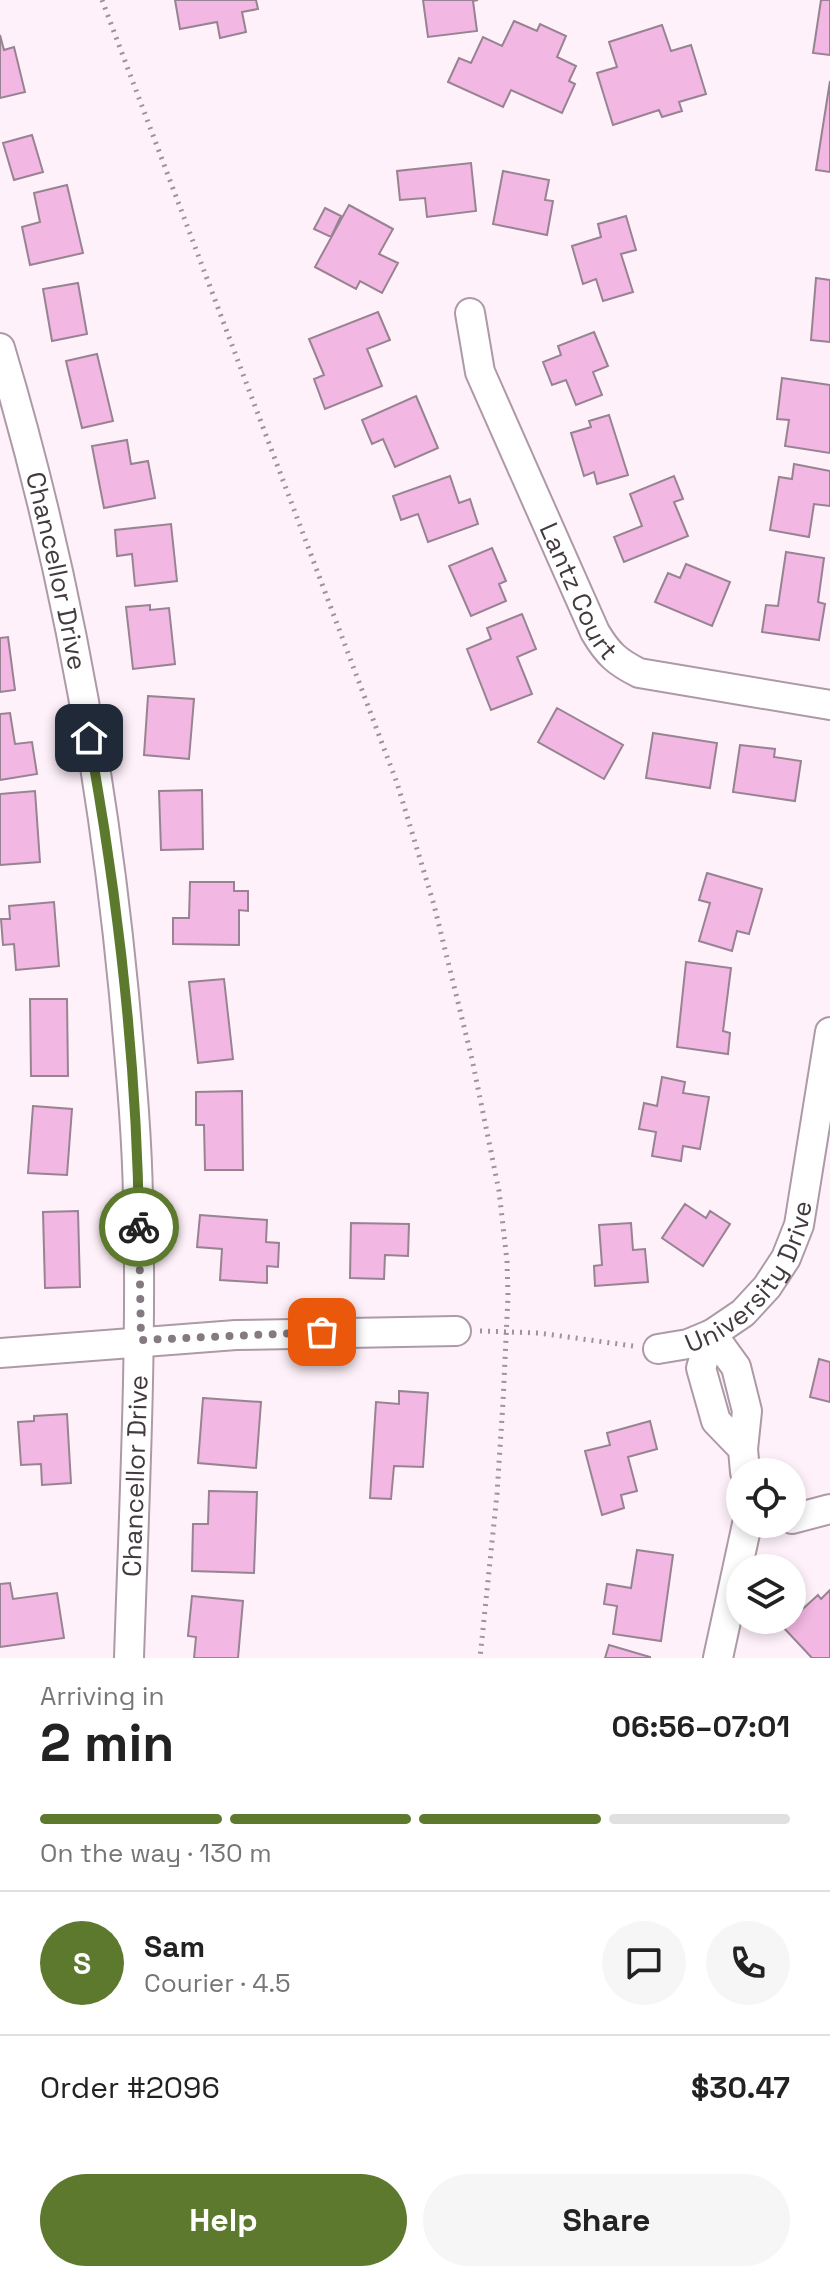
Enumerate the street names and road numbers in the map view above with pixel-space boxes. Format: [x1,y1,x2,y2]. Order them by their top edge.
street label: Chancellor Drive [18,468,95,673]
street label: Lantz Court [532,517,625,667]
street label: University Drive [680,1198,820,1360]
street label: Chancellor Drive [114,1374,156,1578]

